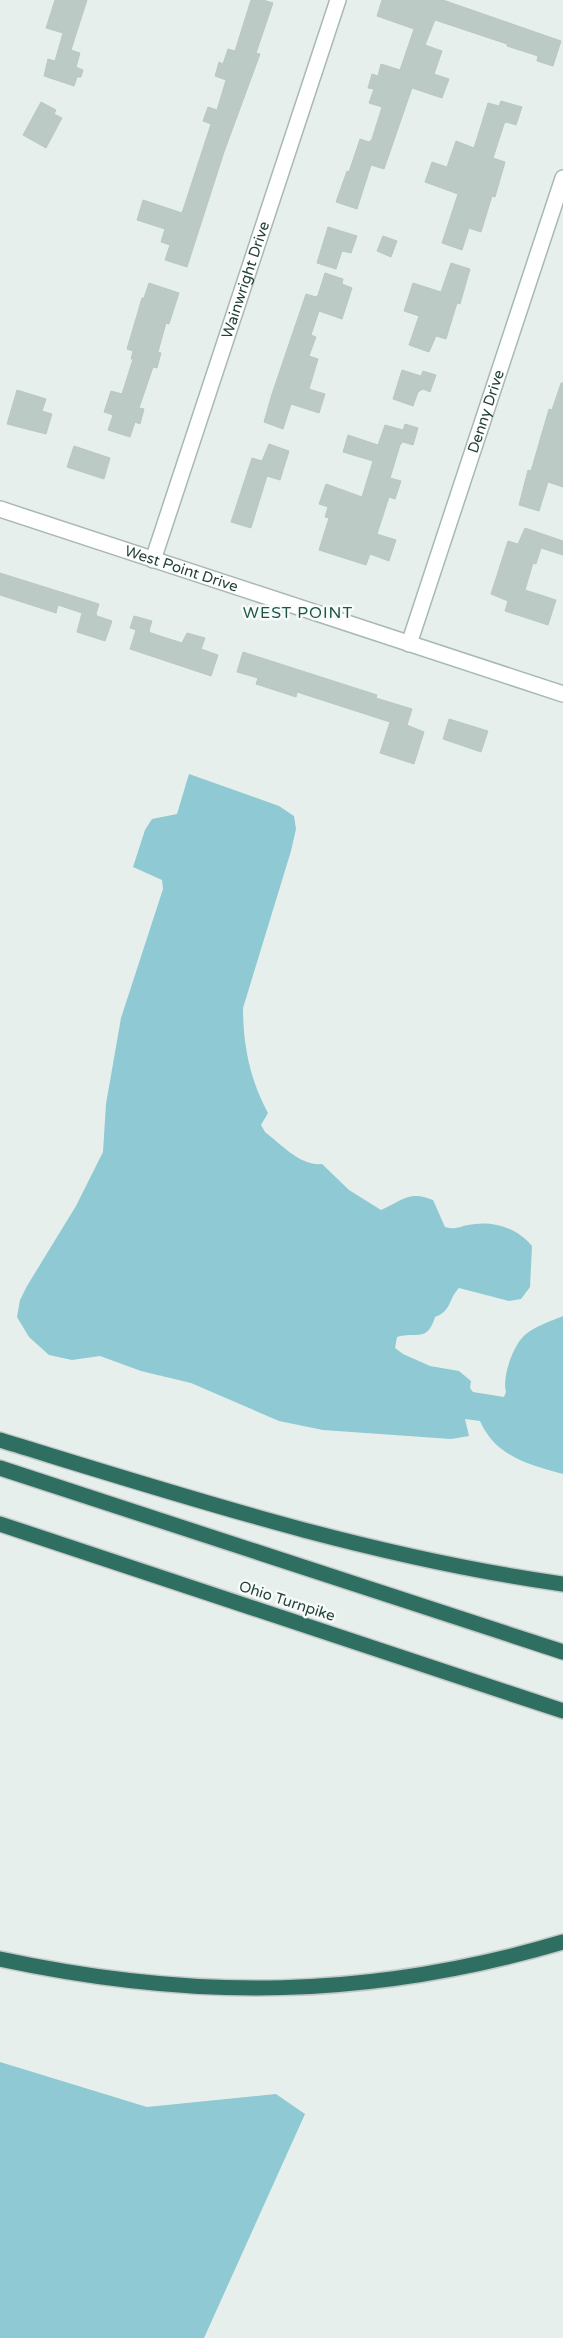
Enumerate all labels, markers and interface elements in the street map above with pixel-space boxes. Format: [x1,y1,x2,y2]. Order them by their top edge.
street label: Wainwright Drive [218,219,273,341]
street label: Denny Drive [464,367,508,455]
street label: West Point Drive [123,542,240,596]
district label: WEST POINT [243,603,353,623]
street label: Ohio Turnpike [237,1577,337,1625]

